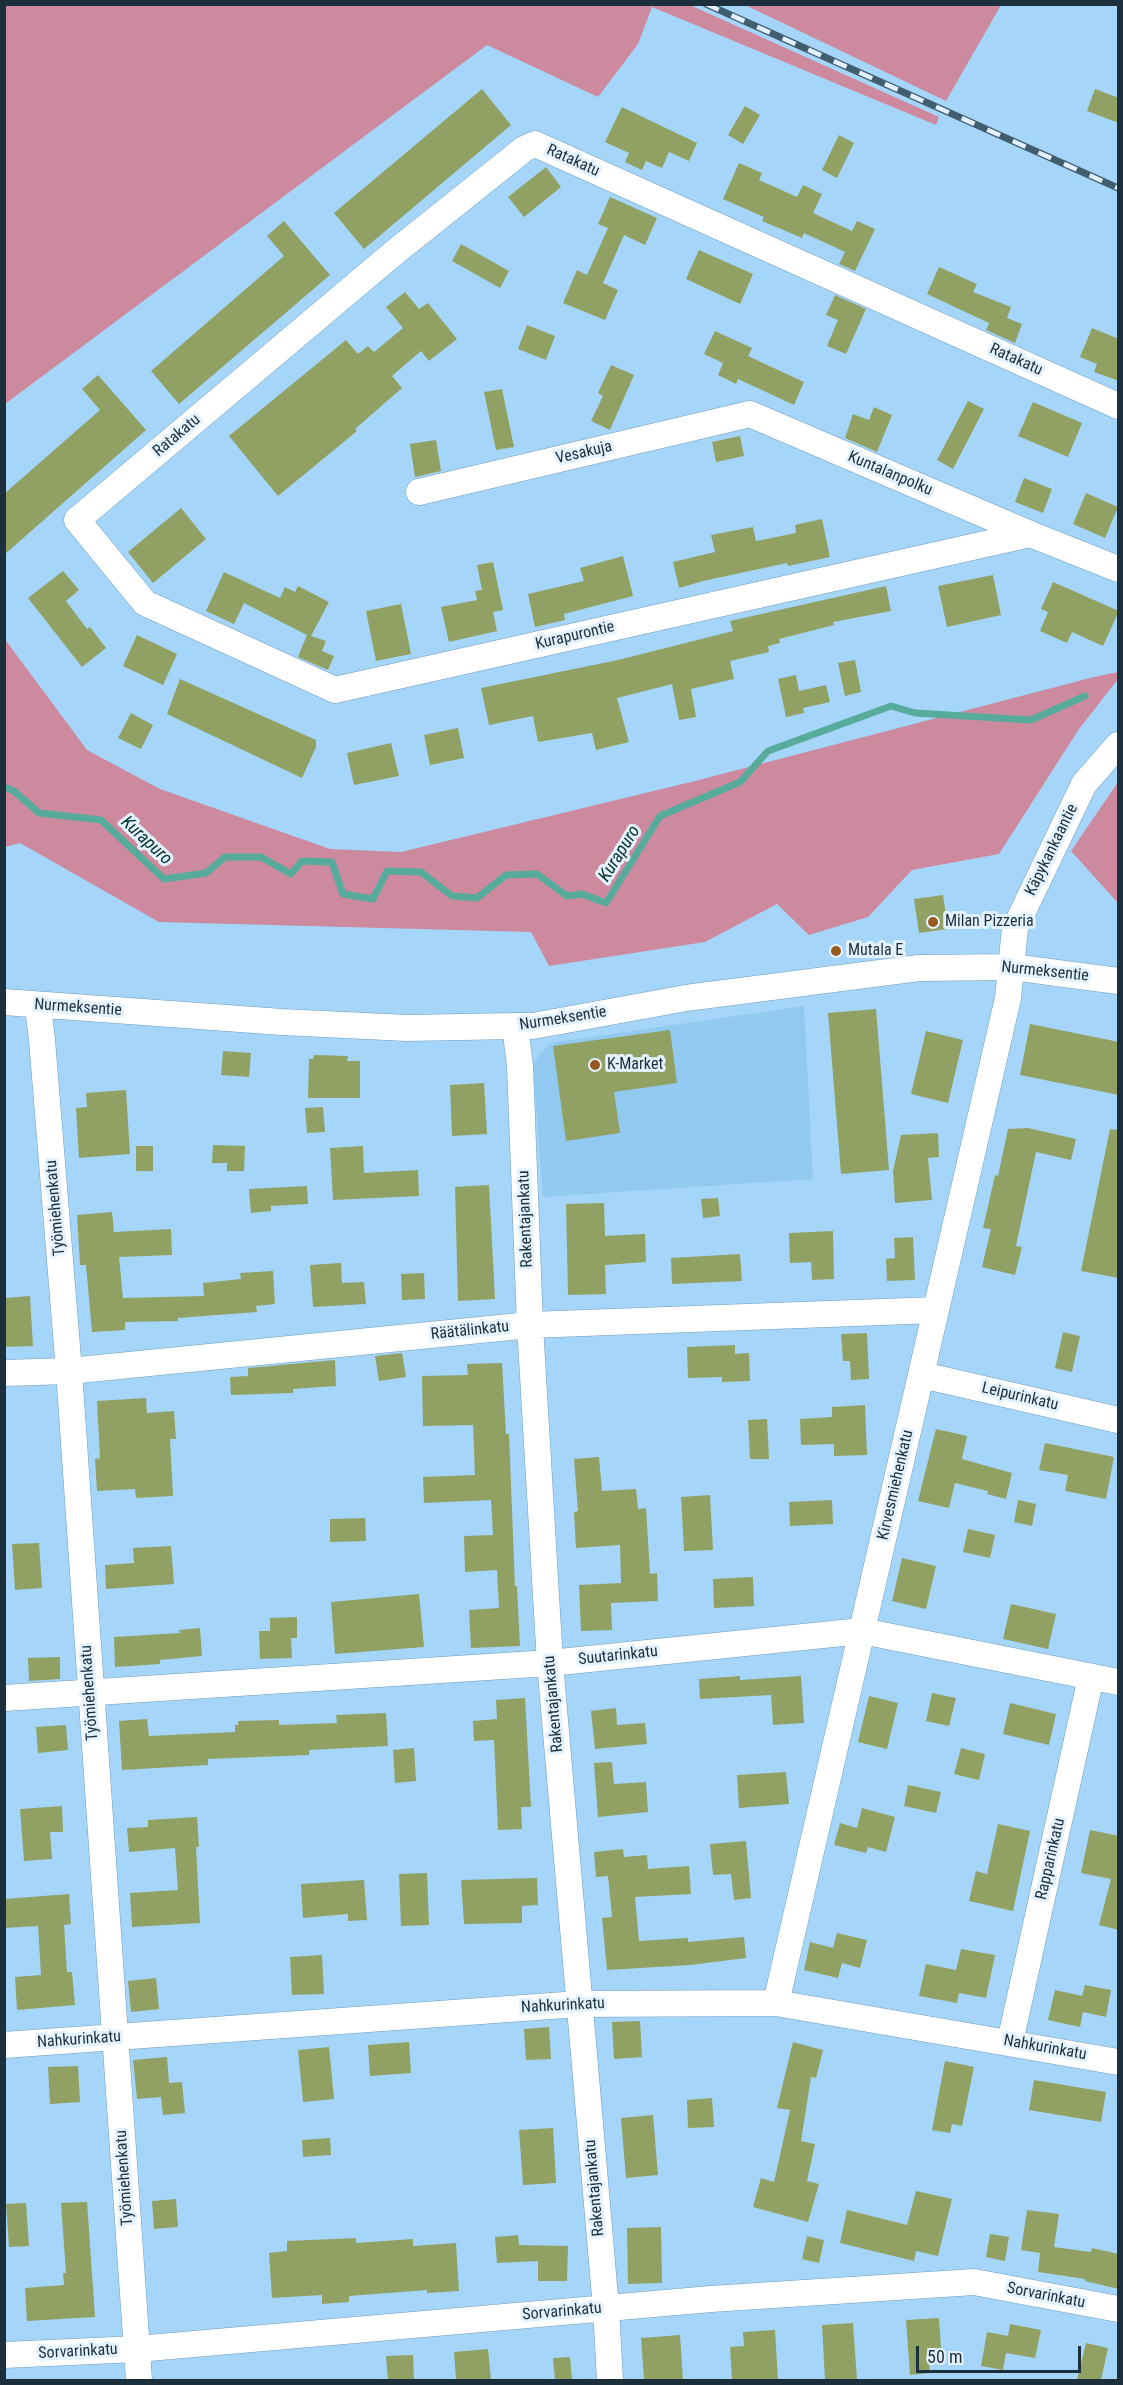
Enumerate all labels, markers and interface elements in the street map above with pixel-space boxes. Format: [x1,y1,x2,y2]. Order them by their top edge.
street label: Ratakatu [544,141,602,181]
street label: Ratakatu [987,340,1045,380]
street label: Ratakatu [149,411,205,461]
street label: Vesakuja [554,437,614,469]
street label: Kuntalanpolku [845,448,935,500]
street label: Kurapurontie [534,618,616,654]
street label: Käpykankaantie [1022,801,1082,899]
water label: Kurapuro [116,812,176,870]
water label: Kurapuro [594,822,646,886]
place label: Milan Pizzeria [945,912,1034,932]
marker: Milan Pizzeria [926,915,940,929]
place label: Mutala E [848,941,903,961]
marker: Mutala E [829,944,843,958]
street label: Nurmeksentie [1000,958,1090,986]
street label: Nurmeksentie [34,995,122,1021]
street label: Nurmeksentie [518,1003,608,1035]
place label: K-Market [607,1055,663,1075]
marker: K-Market [588,1058,602,1072]
street label: Työmiehenkatu [42,1159,70,1257]
street label: Rakentajankatu [515,1170,537,1268]
street label: Räätälinkatu [430,1317,510,1345]
street label: Leipurinkatu [980,1379,1060,1415]
street label: Kirvesmiehenkatu [874,1428,918,1542]
street label: Suutarinkatu [577,1642,659,1670]
street label: Työmiehenkatu [77,1645,103,1741]
street label: Rakentajankatu [540,1655,568,1753]
street label: Rapparinkatu [1032,1816,1070,1902]
street label: Nahkurinkatu [521,1994,605,2018]
street label: Nahkurinkatu [36,2027,122,2053]
street label: Nahkurinkatu [1002,2031,1088,2065]
street label: Työmiehenkatu [112,2130,138,2226]
street label: Rakentajankatu [581,2139,609,2237]
street label: Sorvarinkatu [1005,2279,1087,2313]
street label: Sorvarinkatu [522,2299,602,2325]
scale bar [919,2334,1084,2372]
street label: Sorvarinkatu [38,2340,118,2364]
text: 50 m [927,2346,962,2367]

